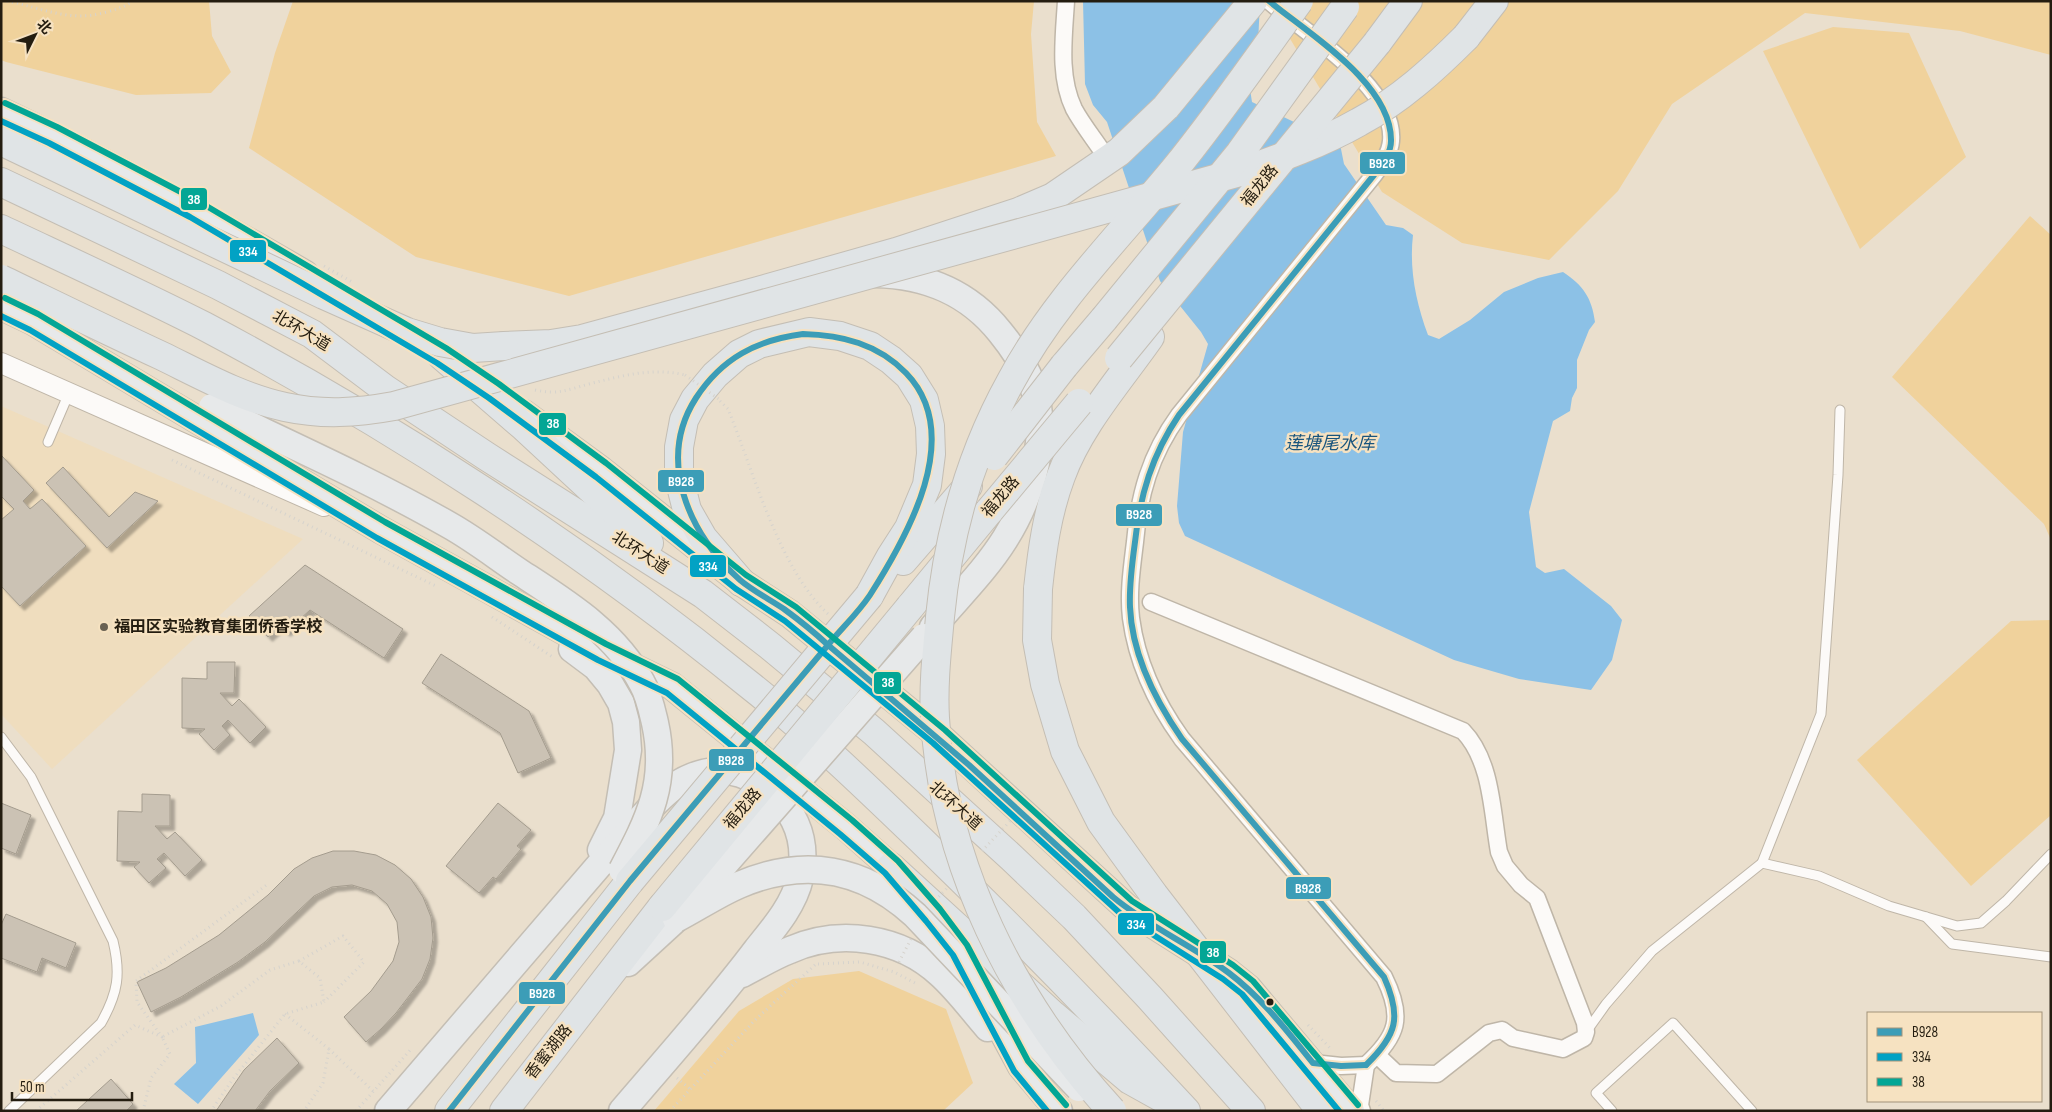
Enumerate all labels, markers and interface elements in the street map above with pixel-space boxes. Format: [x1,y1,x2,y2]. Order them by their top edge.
north arrow [10,10,60,60]
text: 北 [33,16,55,38]
line badge: B928 [1359,151,1406,175]
text: B928 [1369,155,1395,172]
street label: 福龙路 [1238,161,1282,211]
line badge: 38 [180,187,208,211]
text: 38 [188,191,201,208]
line badge: 334 [229,239,267,263]
text: 334 [238,243,258,260]
street label: 北环大道 [269,306,333,356]
line badge: 38 [538,412,567,436]
text: 38 [547,415,560,432]
water label: 莲塘尾水库 [1285,433,1378,454]
line badge: B928 [657,469,705,493]
text: B928 [668,473,694,490]
street label: 福龙路 [978,473,1024,521]
line badge: B928 [1115,503,1163,527]
text: B928 [1126,506,1152,523]
street label: 北环大道 [608,528,672,578]
line badge: 334 [689,554,727,578]
text: 334 [698,558,718,575]
place label: 福田区实验教育集团侨香学校 [114,617,323,637]
marker: 福田区实验教育集团侨香学校 [98,621,110,633]
line badge: 38 [873,671,902,695]
text: 38 [882,674,895,691]
line badge: B928 [708,748,755,772]
text: B928 [718,752,744,769]
street label: 北环大道 [925,778,985,834]
street label: 福龙路 [720,785,766,833]
line badge: B928 [1285,876,1332,900]
text: B928 [1295,880,1321,897]
line badge: 334 [1117,912,1155,936]
text: 334 [1126,916,1146,933]
line badge: 38 [1199,940,1227,964]
text: 38 [1207,944,1220,961]
line badge: B928 [518,981,566,1005]
text: B928 [529,985,555,1002]
unlabelled marker [1265,997,1275,1007]
legend [1867,1012,2042,1102]
street label: 香蜜湖路 [522,1021,576,1083]
text: B928 [1912,1023,1938,1042]
text: 334 [1912,1048,1931,1067]
scale bar [12,1070,132,1102]
text: 38 [1912,1073,1925,1092]
text: 50 m [20,1078,45,1097]

